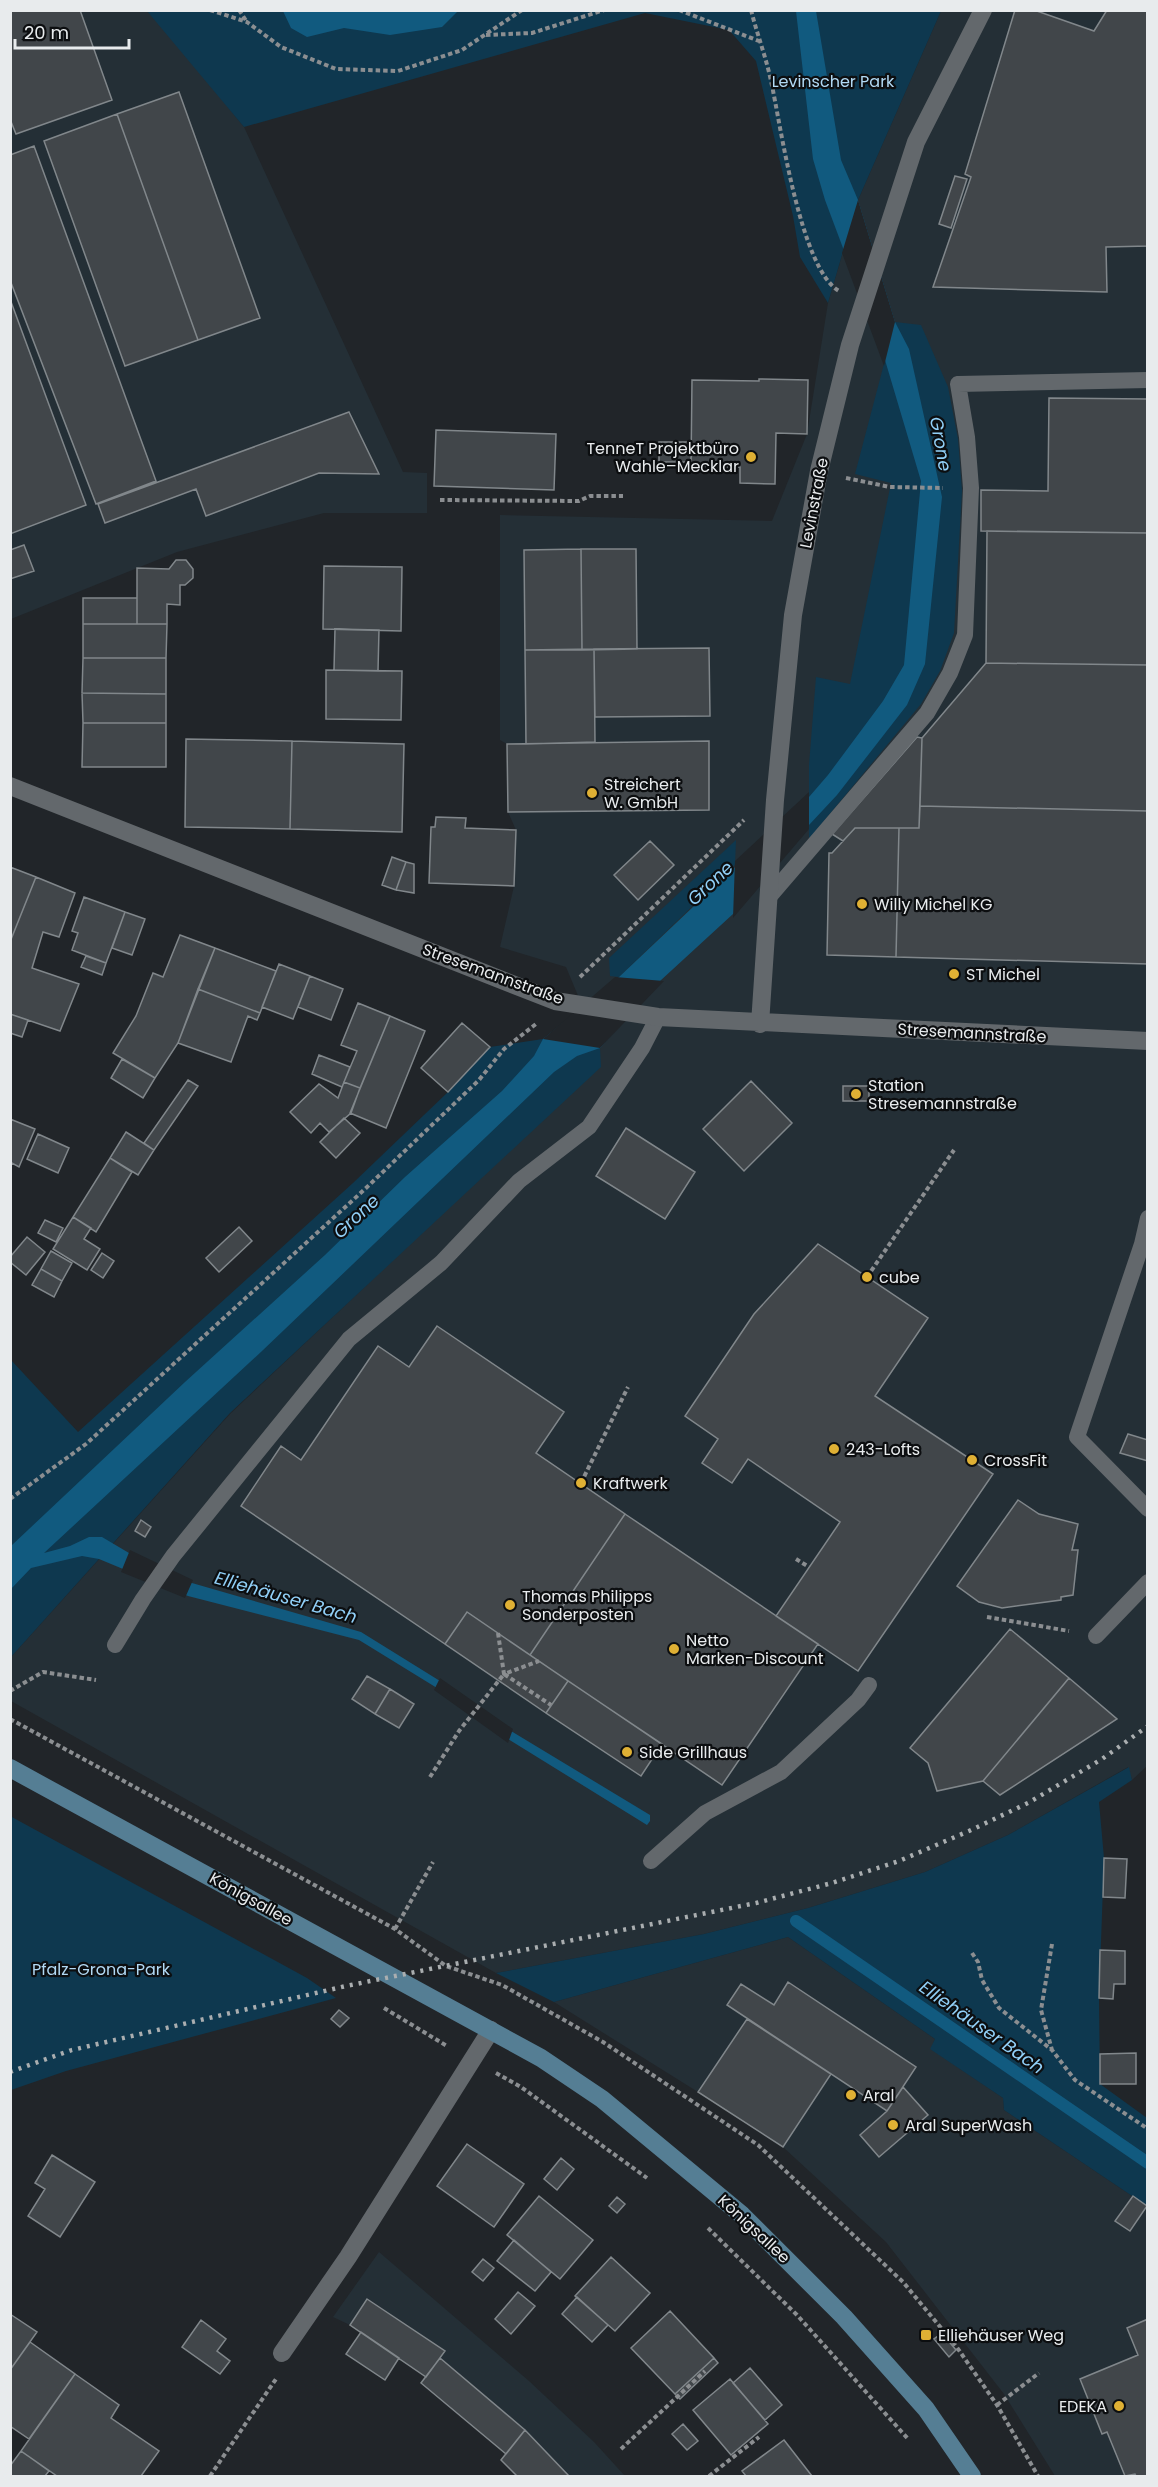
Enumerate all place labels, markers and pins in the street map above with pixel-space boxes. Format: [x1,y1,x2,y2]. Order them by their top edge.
place label: TenneT Projektbüro Wahle–Mecklar [586,437,739,478]
marker: TenneT Projektbüro Wahle–Mecklar [744,450,758,464]
place label: Streichert W. GmbH [604,773,681,814]
marker: Streichert W. GmbH [585,786,599,800]
place label: Willy Michel KG [874,893,993,916]
marker: Willy Michel KG [855,897,869,911]
place label: ST Michel [966,963,1040,986]
marker: ST Michel [947,967,961,981]
place label: Station Stresemannstraße [868,1074,1017,1115]
marker: Station Stresemannstraße [849,1087,863,1101]
place label: cube [879,1266,920,1289]
marker: cube [860,1270,874,1284]
place label: 243-Lofts [846,1438,920,1461]
marker: 243-Lofts [827,1442,841,1456]
place label: CrossFit [984,1449,1047,1472]
marker: CrossFit [965,1453,979,1467]
place label: Kraftwerk [593,1472,668,1495]
marker: Kraftwerk [574,1476,588,1490]
place label: Thomas Philipps Sonderposten [522,1585,652,1626]
marker: Thomas Philipps Sonderposten [503,1598,517,1612]
place label: Netto Marken-Discount [686,1629,824,1670]
marker: Netto Marken-Discount [667,1642,681,1656]
place label: Side Grillhaus [639,1741,747,1764]
marker: Side Grillhaus [620,1745,634,1759]
place label: Aral [863,2084,895,2107]
marker: Aral [844,2088,858,2102]
place label: Aral SuperWash [905,2114,1032,2137]
marker: Aral SuperWash [886,2118,900,2132]
place label: Elliehäuser Weg [938,2324,1064,2347]
marker: Elliehäuser Weg [919,2328,933,2342]
place label: EDEKA [1059,2395,1107,2418]
marker: EDEKA [1112,2399,1126,2413]

